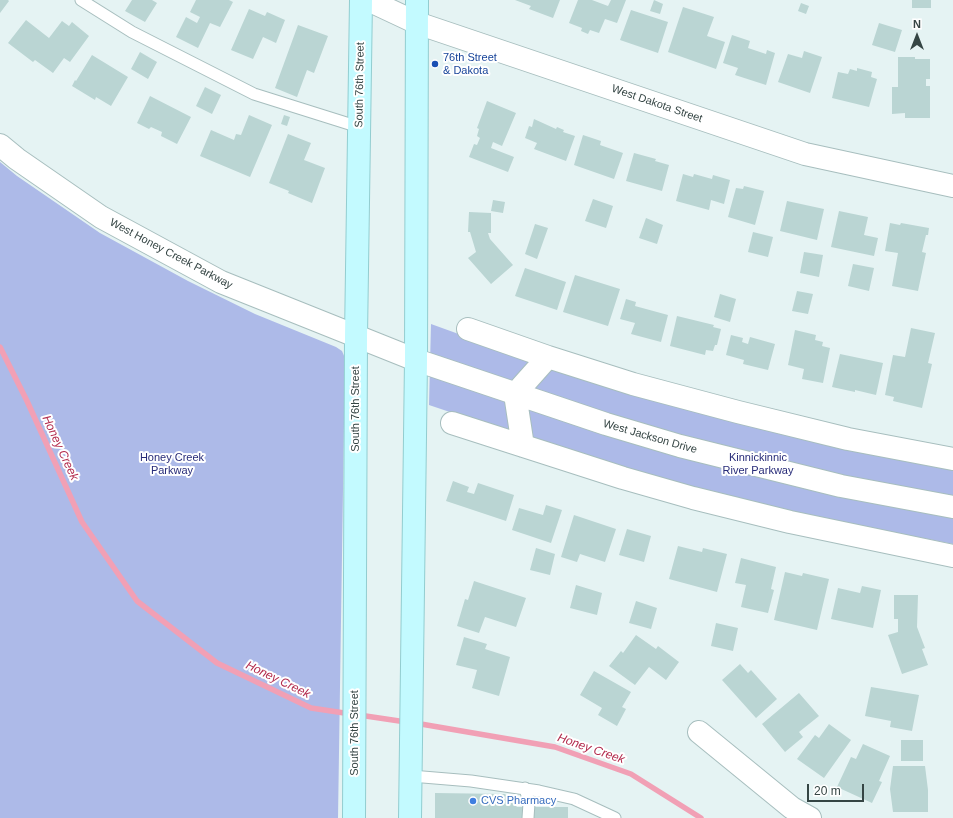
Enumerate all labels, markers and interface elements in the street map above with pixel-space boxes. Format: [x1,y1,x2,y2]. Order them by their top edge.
north arrow [897,16,937,56]
text: N [913,18,921,30]
street label: South 76th Street [353,42,367,128]
place label: 76th Street & Dakota [443,51,497,77]
marker: 76th Street & Dakota [430,59,440,69]
street label: West Dakota Street [610,82,704,126]
street label: West Honey Creek Parkway [107,216,235,292]
street label: South 76th Street [349,366,363,452]
water label: Honey Creek [39,413,81,483]
street label: West Jackson Drive [602,417,698,457]
park label: Honey Creek Parkway [140,451,204,477]
park label: Kinnickinnic River Parkway [723,451,793,477]
water label: Honey Creek [243,658,313,702]
street label: South 76th Street [348,690,362,776]
water label: Honey Creek [556,731,626,767]
scale bar [809,776,866,802]
text: 20 m [814,784,841,798]
place label: CVS Pharmacy [481,794,556,808]
marker: CVS Pharmacy [468,796,478,806]

